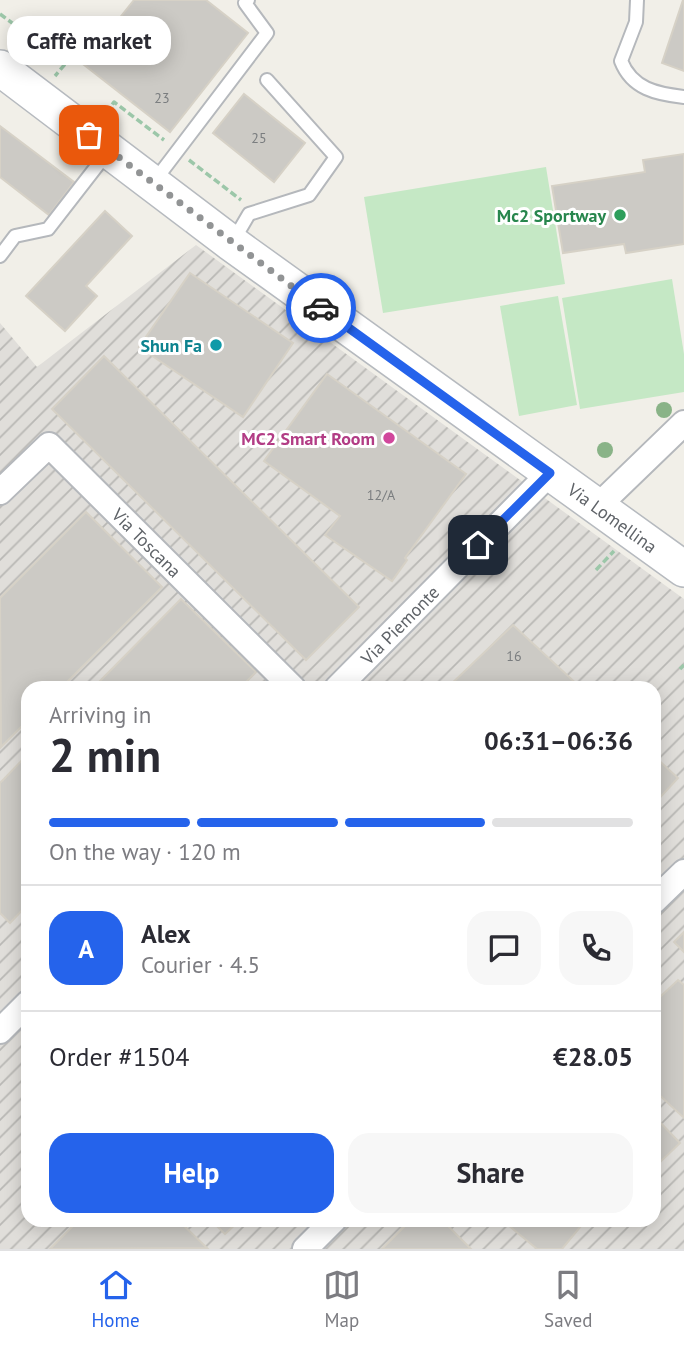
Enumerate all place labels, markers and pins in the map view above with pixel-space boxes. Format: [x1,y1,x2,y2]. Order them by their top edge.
callout: Caffè market [7,16,171,65]
pin [59,105,119,165]
place label: Mc2 Sportway [497,204,606,227]
marker: Mc2 Sportway [612,207,628,223]
place label: Shun Fa [141,334,202,357]
marker: Shun Fa [208,337,224,353]
place label: MC2 Smart Room [241,427,375,450]
marker: MC2 Smart Room [381,430,397,446]
pin [448,515,508,575]

